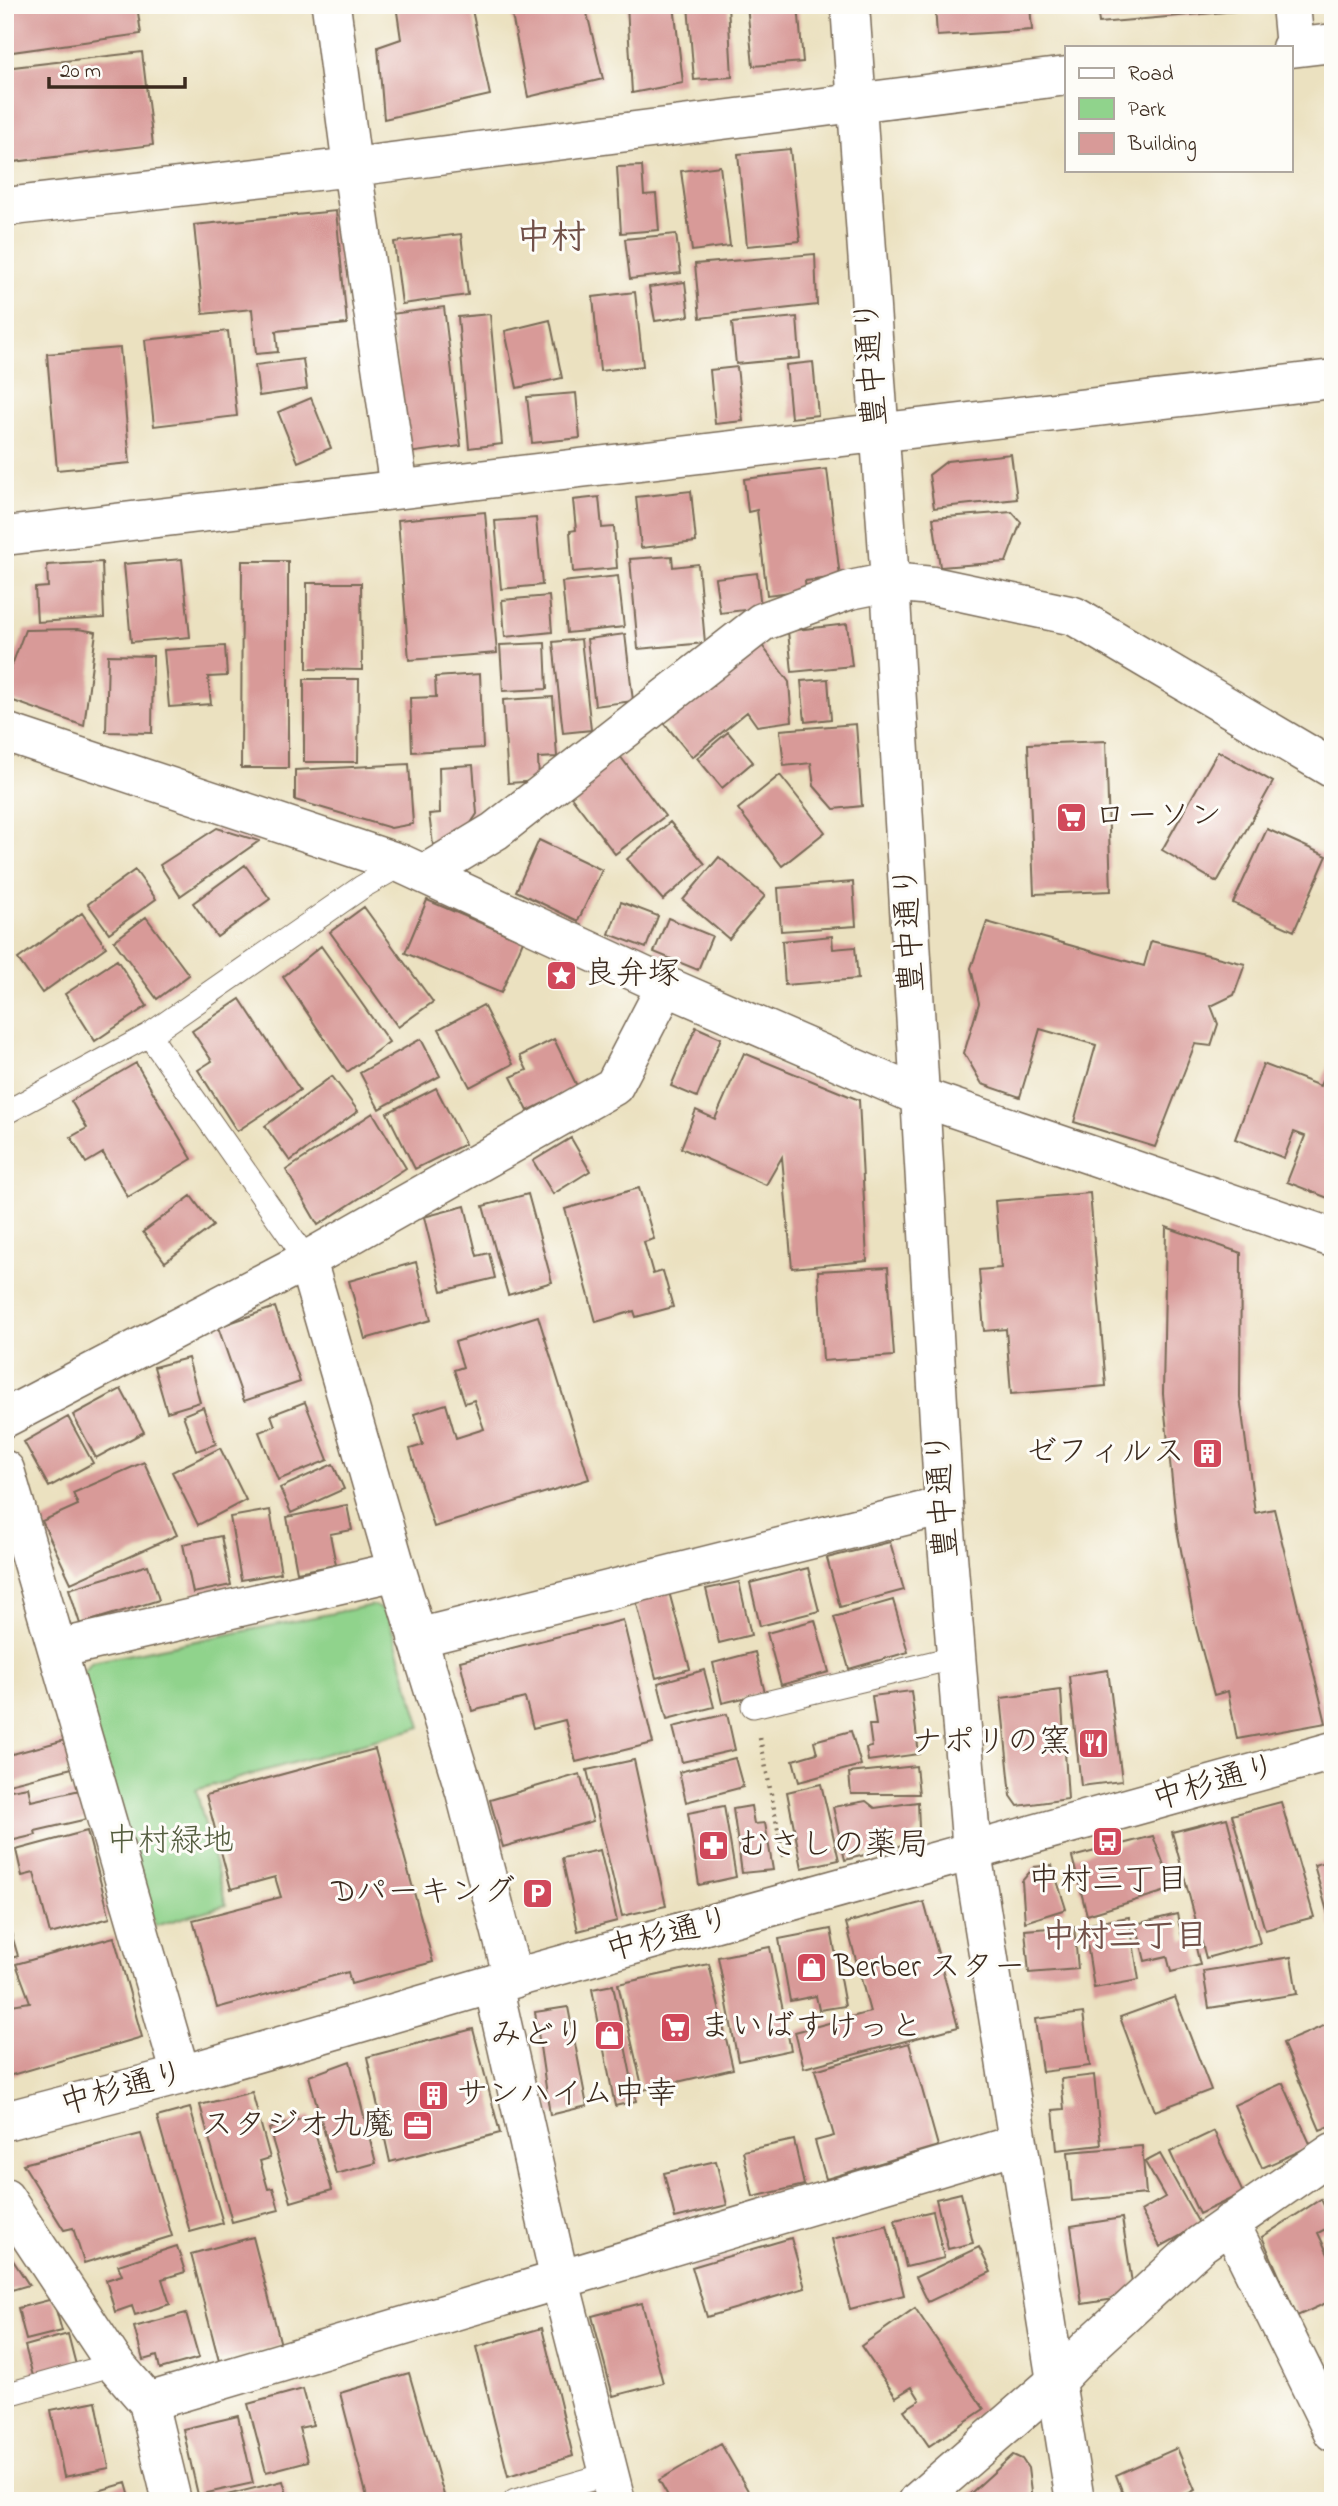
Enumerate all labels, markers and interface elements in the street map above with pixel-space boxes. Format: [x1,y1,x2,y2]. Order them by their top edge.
scale bar [49,46,186,90]
legend [1065,46,1292,172]
text: 20 m [60,57,101,87]
text: Road [1128,60,1174,90]
text: Park [1128,96,1167,126]
text: Building [1127,130,1197,162]
district label: 中村 [516,214,586,265]
street label: 豊中通り [845,298,901,428]
place label: ローソン [1094,794,1222,841]
supermarket icon: ローソン [1054,800,1088,834]
street label: 豊中通り [884,864,938,994]
place label: 良弁塚 [584,952,680,999]
place icon: 良弁塚 [544,958,578,992]
street label: 豊中通り [916,1430,972,1560]
place label: ゼフィルス [1025,1430,1185,1477]
building icon: ゼフィルス [1191,1436,1225,1470]
place label: ナポリの窯 [911,1720,1071,1767]
restaurant icon: ナポリの窯 [1077,1726,1111,1760]
street label: 中杉通り [1147,1744,1283,1824]
park label: 中村緑地 [106,1819,234,1866]
place label: むさしの薬局 [737,1823,929,1870]
bus stop icon: 中村三丁目 [1091,1825,1125,1859]
pharmacy icon: むさしの薬局 [697,1829,731,1863]
place label: 中村三丁目 [1028,1858,1188,1905]
place label: Dパーキング [331,1870,515,1917]
parking icon: Dパーキング [521,1876,555,1910]
street label: 中杉通り [601,1897,737,1975]
district label: 中村三丁目 [1043,1914,1208,1962]
place label: Berber スター [833,1945,1026,1992]
shop icon: Berber スター [794,1951,828,1985]
place label: まいばすけっと [699,2005,922,2052]
supermarket icon: まいばすけっと [659,2011,693,2045]
place label: みどり [490,2013,586,2060]
shop icon: みどり [592,2019,626,2053]
street label: 中杉通り [55,2051,191,2129]
place label: サンハイム中幸 [456,2072,677,2119]
building icon: サンハイム中幸 [416,2078,450,2112]
place label: スタジオ九魔 [201,2103,394,2150]
office icon: スタジオ九魔 [400,2109,434,2143]

